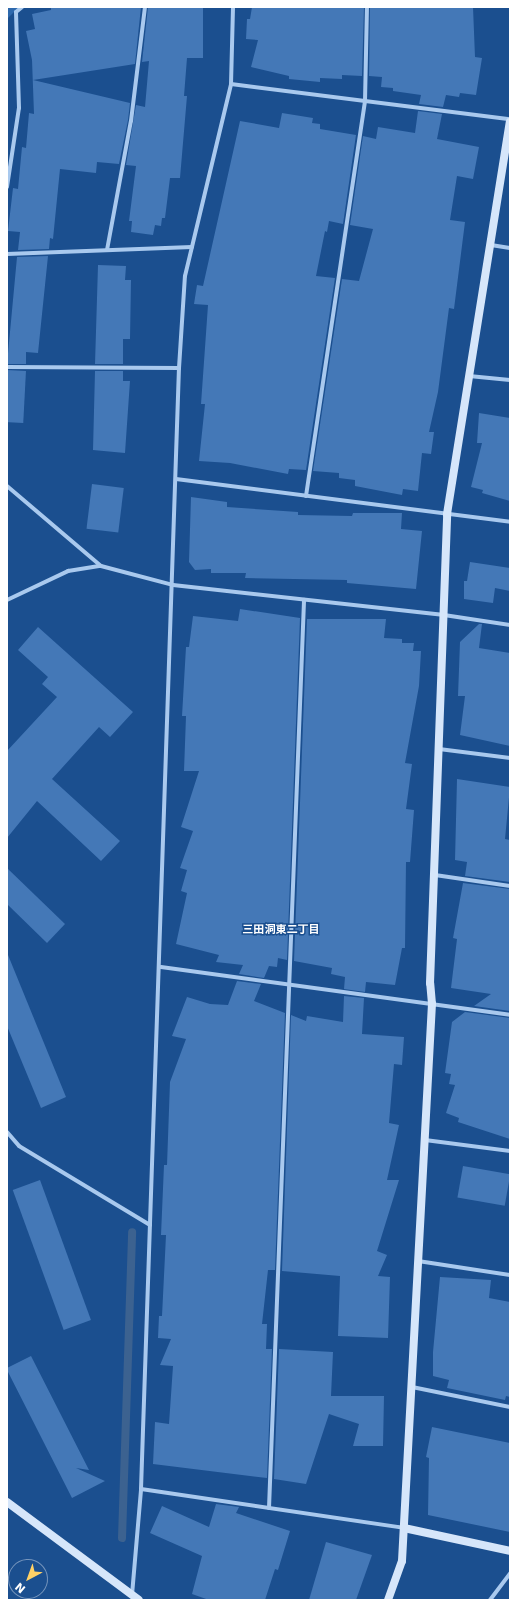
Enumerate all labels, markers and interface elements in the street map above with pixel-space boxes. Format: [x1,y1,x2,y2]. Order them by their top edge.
district label: 三田洞東二丁目 [243,923,319,937]
north arrow [8,1559,48,1599]
text: N [13,1580,28,1596]

